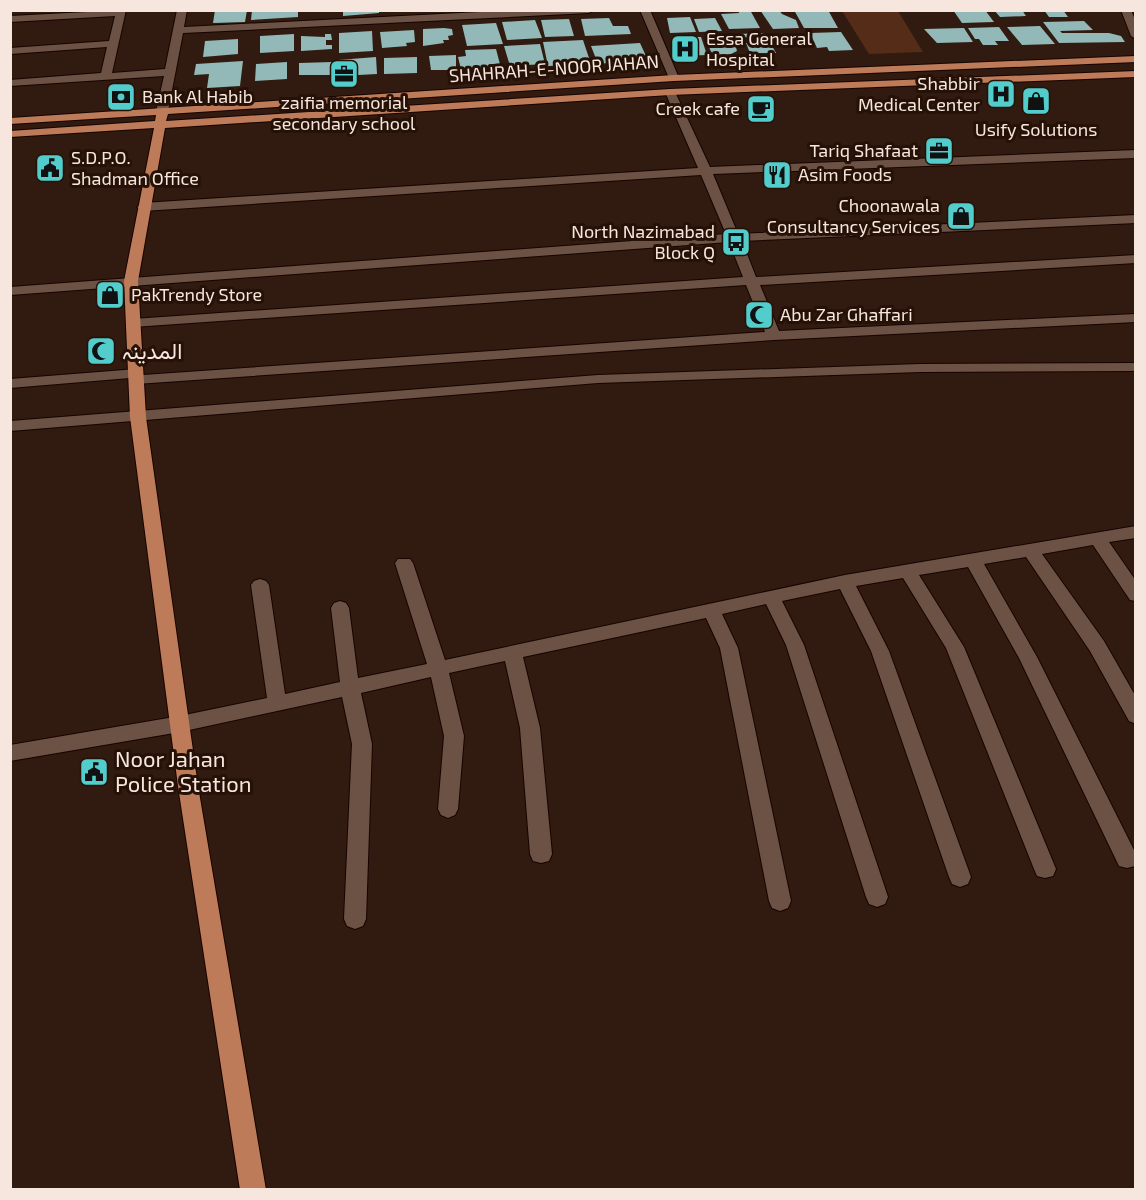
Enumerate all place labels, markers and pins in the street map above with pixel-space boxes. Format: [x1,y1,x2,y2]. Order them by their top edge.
place label: Essa General Hospital [706,27,812,70]
hospital icon: Essa General Hospital [669,33,701,65]
office icon: zaifia memorial secondary school [328,58,360,90]
place label: Shabbir Medical Center [858,72,980,115]
hospital icon: Shabbir Medical Center [985,78,1017,110]
bank icon: Bank Al Habib [105,81,137,113]
place label: Bank Al Habib [142,85,253,107]
shop icon: Usify Solutions [1020,85,1052,117]
place label: zaifia memorial secondary school [273,91,416,134]
cafe icon: Creek cafe [745,93,777,125]
place label: Creek cafe [655,97,740,119]
place label: Usify Solutions [975,118,1097,140]
office icon: Tariq Shafaat [923,135,955,167]
place label: Tariq Shafaat [809,139,918,161]
place label: S.D.P.O. Shadman Office [71,146,199,189]
public building icon: S.D.P.O. Shadman Office [34,152,66,184]
restaurant icon: Asim Foods [761,159,793,191]
place label: Asim Foods [798,163,892,185]
place label: Choonawala Consultancy Services [767,194,940,237]
shop icon: Choonawala Consultancy Services [945,200,977,232]
place label: North Nazimabad Block Q [571,220,715,263]
bus stop icon: North Nazimabad Block Q [720,226,752,258]
shop icon: PakTrendy Store [94,279,126,311]
place label: PakTrendy Store [131,283,262,305]
mosque icon: Abu Zar Ghaffari [743,299,775,331]
place label: Abu Zar Ghaffari [780,303,913,325]
mosque icon: المدینہ [85,335,117,367]
place label: المدینہ [122,337,182,364]
place label: Noor Jahan Police Station [115,745,251,796]
public building icon: Noor Jahan Police Station [78,756,110,788]

